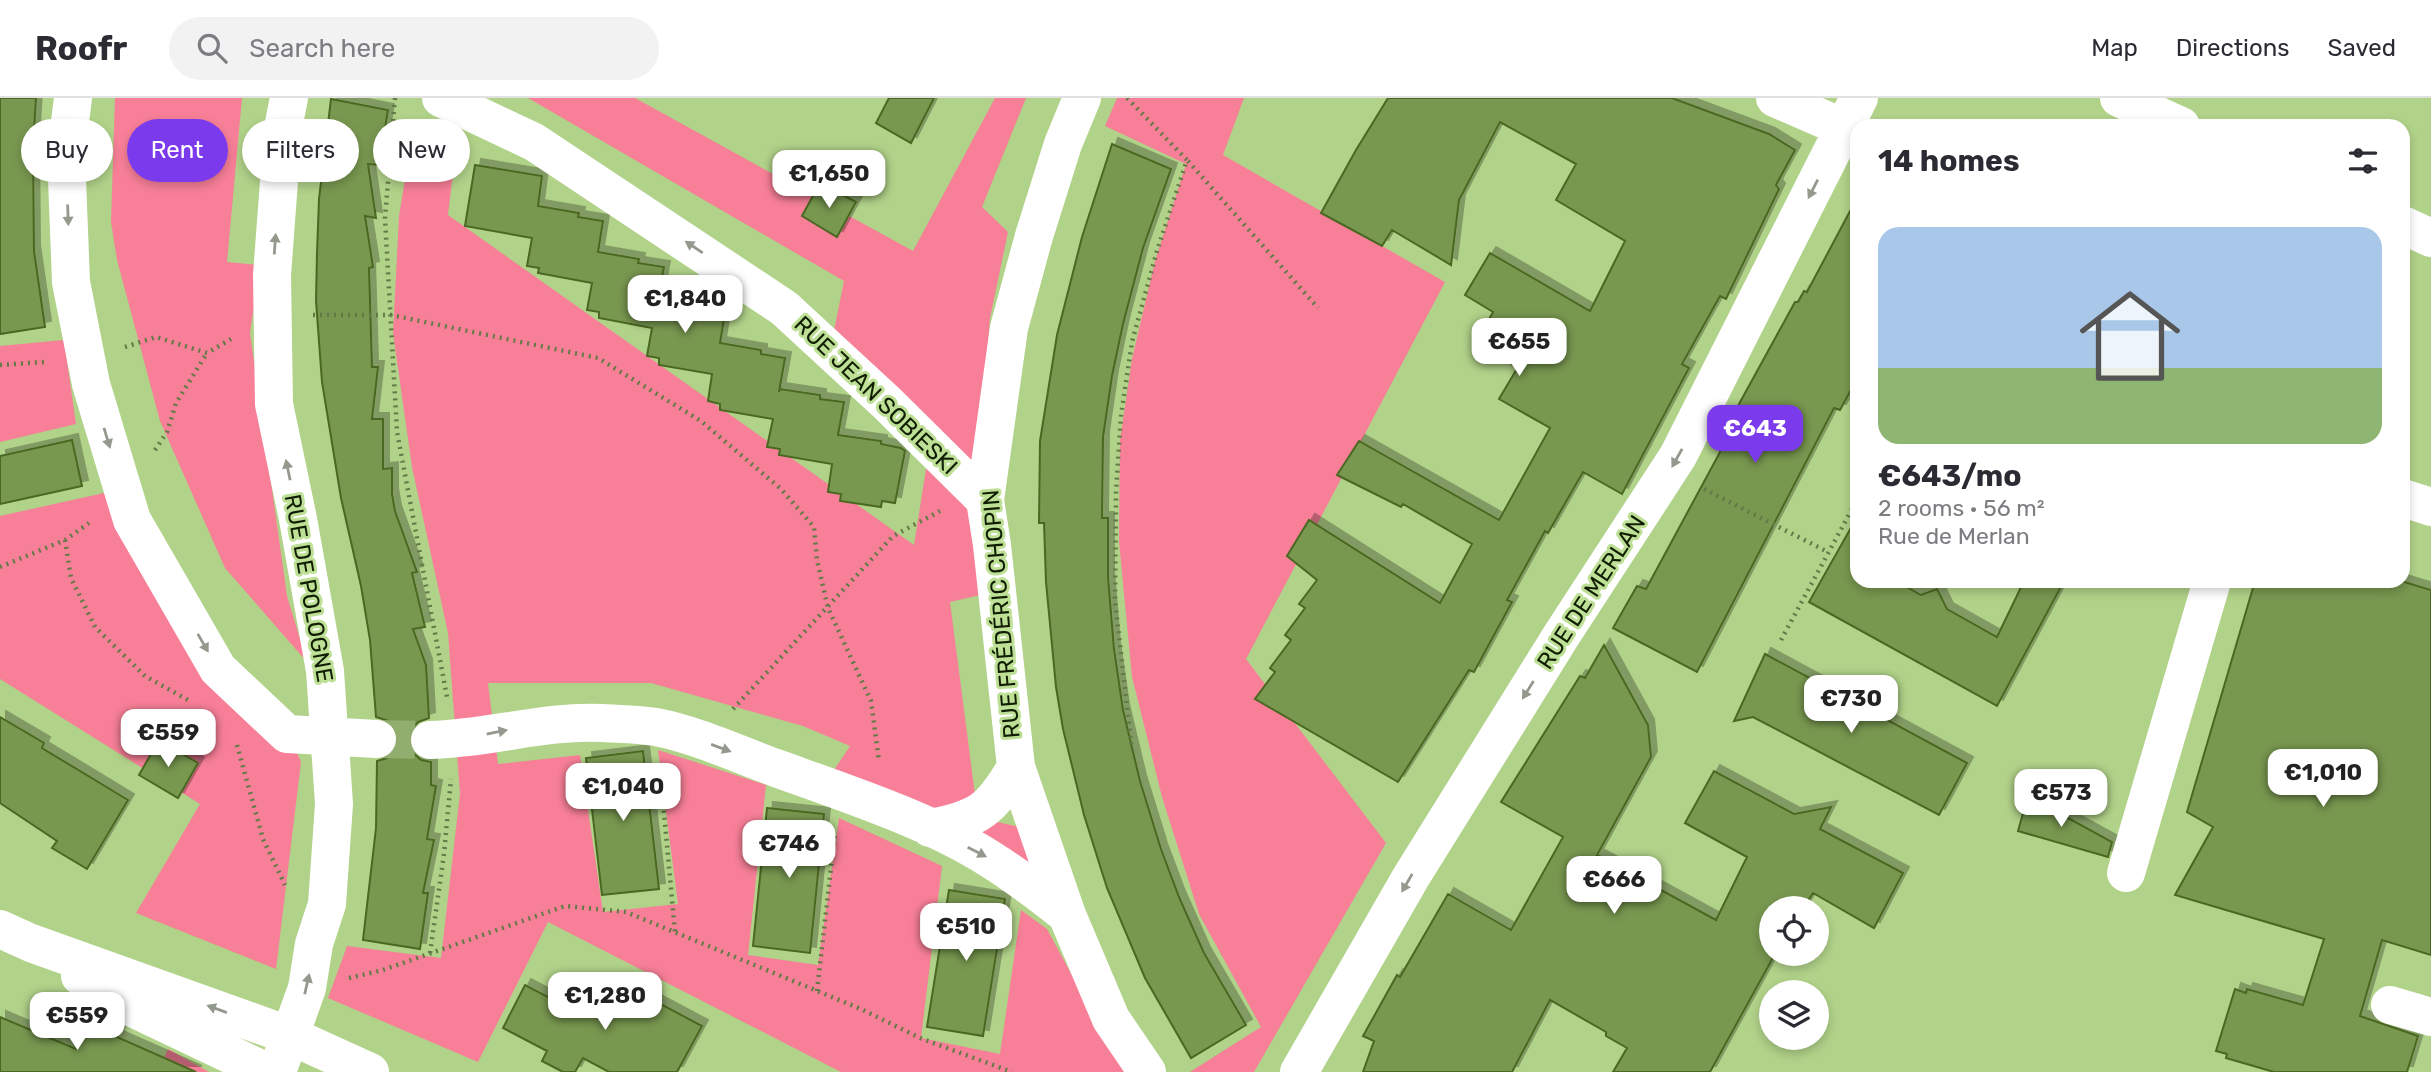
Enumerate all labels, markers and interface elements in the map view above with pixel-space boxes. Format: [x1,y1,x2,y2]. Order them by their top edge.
search box [169,17,659,80]
text: Roofr [35,29,127,68]
icon: search [193,29,231,67]
text: Search here [249,33,395,64]
text: Map [2091,34,2138,62]
text: Directions [2176,34,2289,62]
text: Saved [2327,34,2396,62]
chip: Buy [21,119,113,182]
chip: Rent [127,119,228,182]
chip: Filters [242,119,359,182]
chip: New [373,119,470,182]
icon: filters [2344,142,2382,180]
text: 14 homes [1878,143,2020,179]
pin: €1,650 [772,150,886,210]
text: €1,650 [788,159,870,187]
one-way arrow [1808,179,1819,199]
one-way arrow [63,204,74,226]
one-way arrow [270,232,281,254]
one-way arrow [685,240,703,254]
icon: home [2067,273,2193,399]
pin: €1,840 [628,275,742,335]
text: €1,840 [644,284,726,312]
street label: RUE JEAN SOBIESKI [789,310,963,480]
pin: €655 [1478,318,1560,378]
text: €655 [1488,327,1550,355]
pin: €643 [1714,406,1796,465]
text: €643 [1723,414,1787,442]
one-way arrow [103,428,113,449]
one-way arrow [1671,448,1683,467]
text: €643/mo [1878,458,2022,494]
one-way arrow [282,459,293,481]
street label: RUE FRÉDÉRIC CHOPIN [976,488,1026,740]
street label: RUE DE POLOGNE [279,492,339,684]
text: 2 rooms · 56 m² [1878,494,2045,522]
street label: RUE DE MERLAN [1531,510,1651,674]
text: Rue de Merlan [1878,522,2030,550]
one-way arrow [197,633,209,652]
pin: €730 [1810,676,1892,735]
one-way arrow [1521,681,1534,700]
text: €730 [1820,684,1882,712]
pin: €559 [127,710,209,769]
text: €559 [137,718,199,746]
one-way arrow [486,726,508,737]
one-way arrow [710,743,731,754]
pin: €1,010 [2266,750,2380,809]
text: €1,010 [2284,758,2362,786]
pin: €1,040 [566,764,680,823]
pin: €573 [2020,770,2102,829]
text: €1,040 [582,772,664,800]
text: €573 [2030,778,2092,806]
pin: €746 [748,820,830,880]
text: €746 [758,829,820,857]
one-way arrow [967,846,987,857]
pin: €666 [1573,856,1655,916]
text: €666 [1583,865,1645,893]
one-way arrow [1401,874,1413,893]
map controls [1759,896,1829,1050]
button: locate [1759,896,1829,966]
pin: €510 [925,904,1007,963]
text: €510 [936,912,996,940]
pin: €1,280 [548,972,662,1032]
one-way arrow [302,973,313,995]
button: layers [1759,980,1829,1050]
text: €1,280 [564,981,646,1009]
pin: €559 [36,992,118,1052]
text: €559 [46,1001,108,1029]
one-way arrow [206,1003,227,1014]

